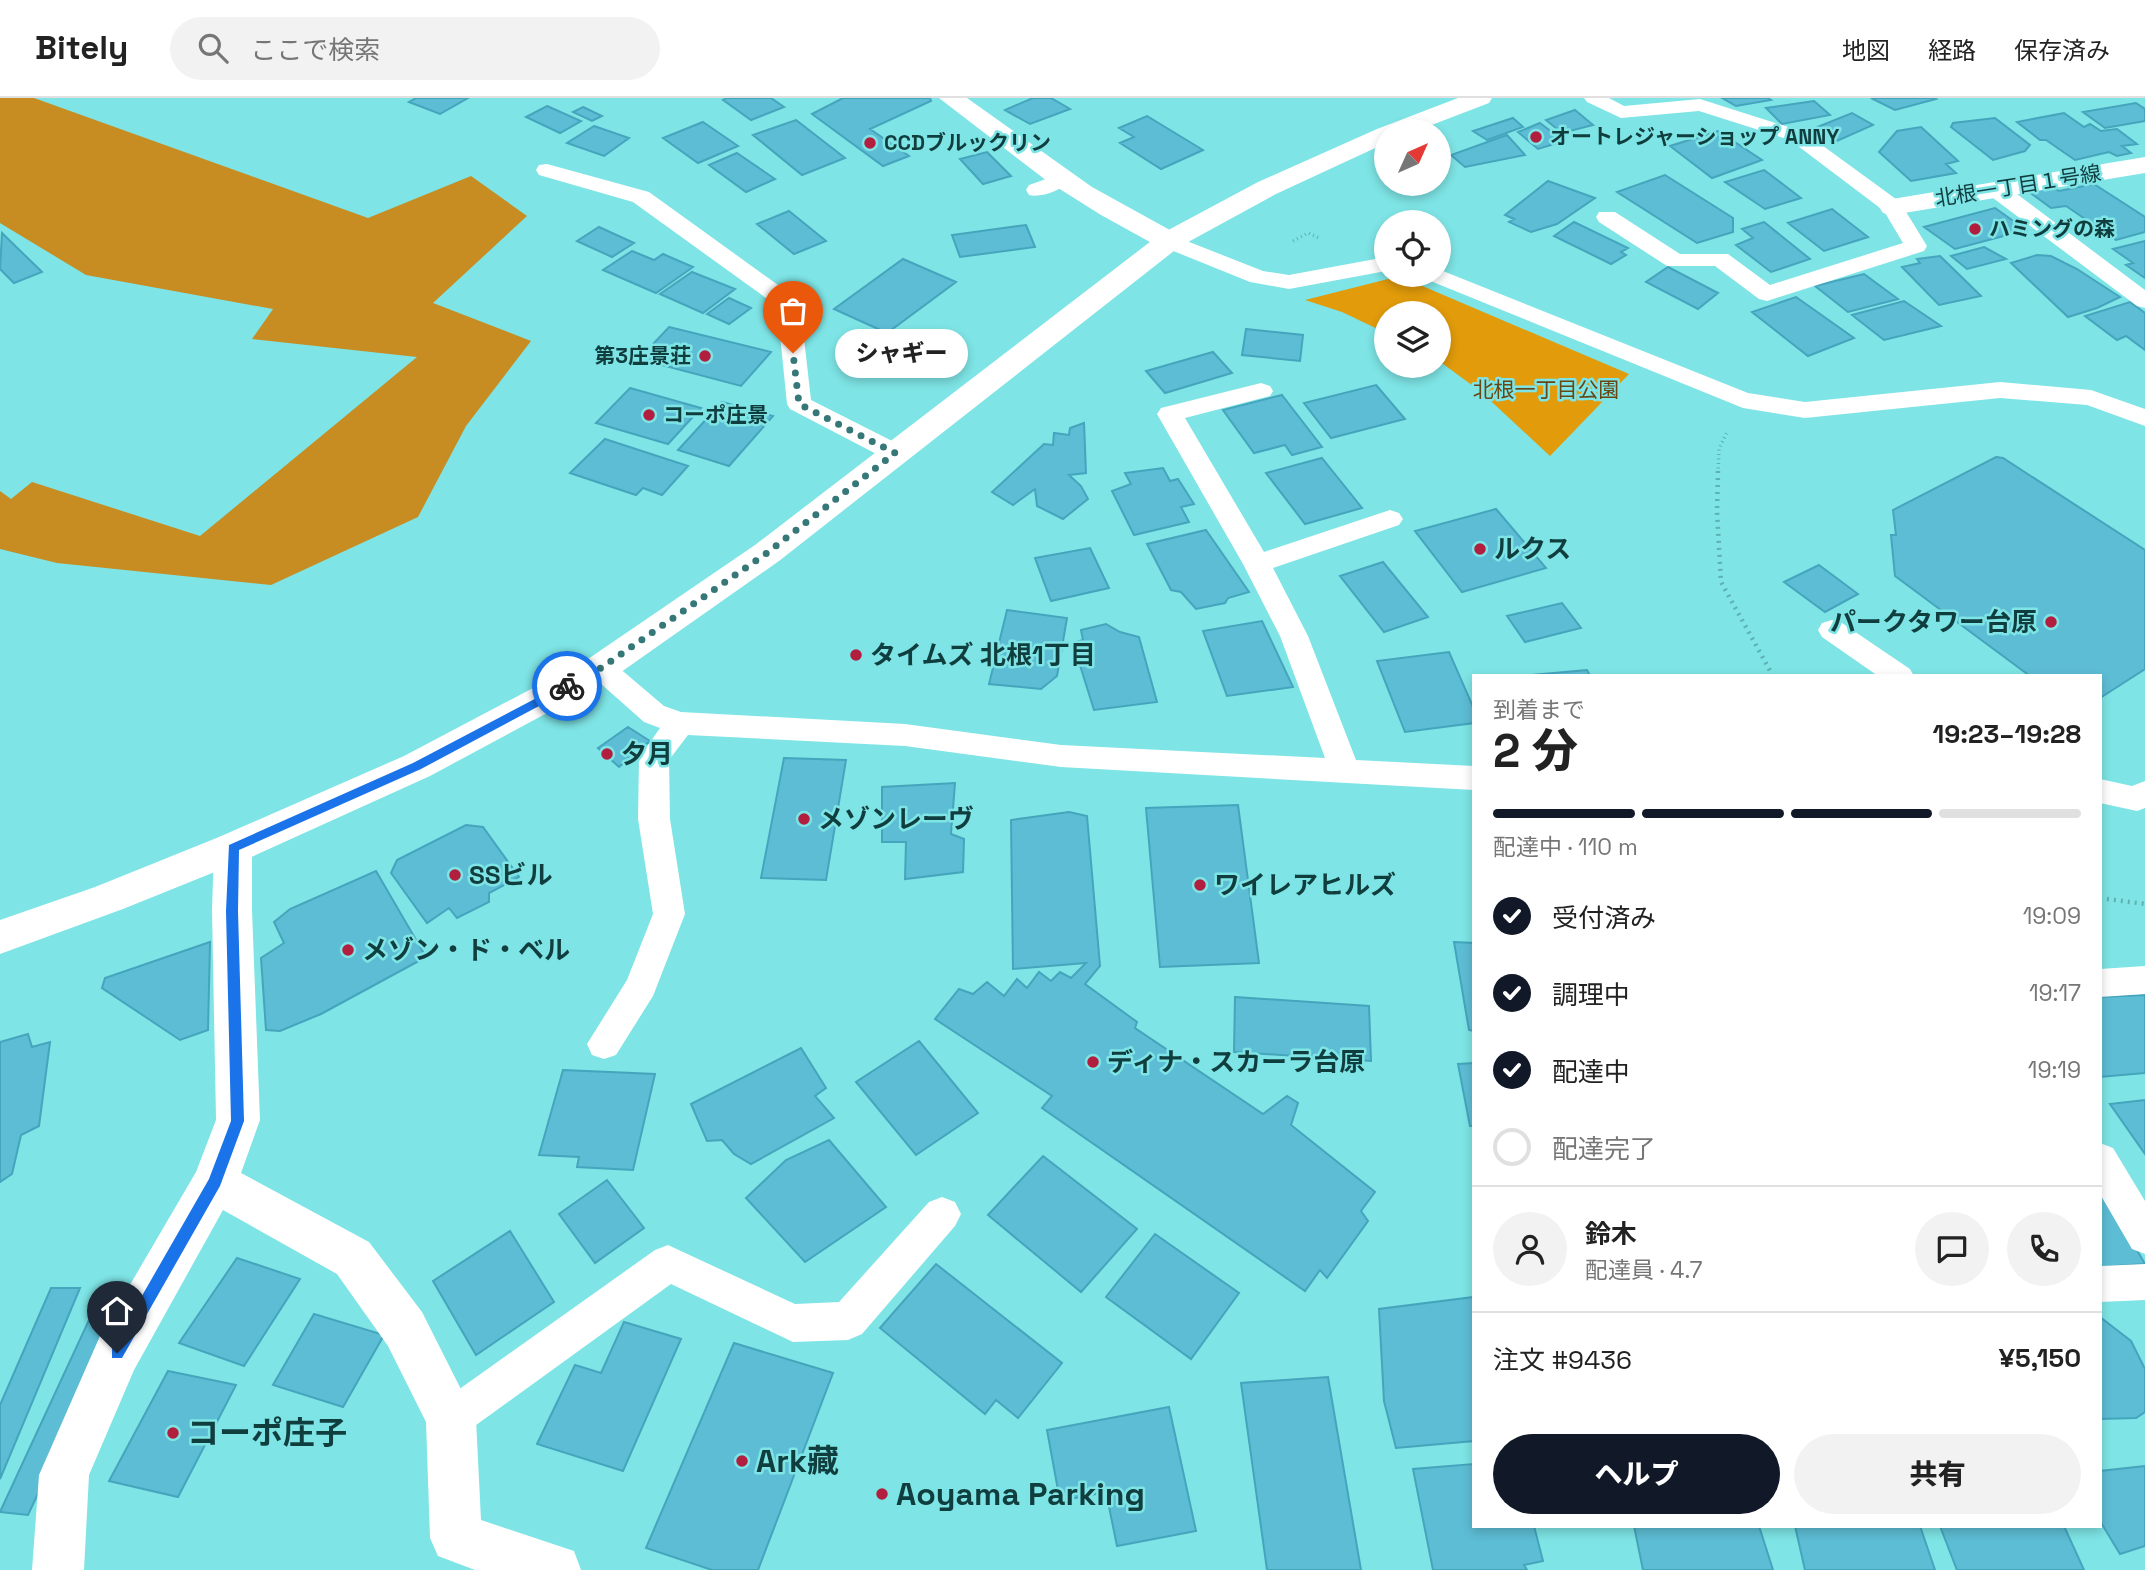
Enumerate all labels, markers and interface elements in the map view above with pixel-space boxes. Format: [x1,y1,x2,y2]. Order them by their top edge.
search box [170,17,660,80]
text: Bitely [35,27,128,69]
icon: search [194,29,232,67]
text: ここで検索 [250,33,380,67]
text: 地図 [1842,35,1890,66]
text: 経路 [1928,35,1976,66]
text: 保存済み [2014,35,2110,66]
north arrow [1374,119,1451,196]
map controls [1374,119,1451,378]
place label: オートレジャーショップ ANNY [1550,123,1839,150]
place label: CCDブルックリン [884,129,1051,156]
marker: オートレジャーショップ ANNY [1528,129,1544,145]
marker: CCDブルックリン [862,135,878,151]
street label: 北根一丁目１号線 [1933,159,2103,212]
button: locate [1374,210,1451,287]
place label: ハミングの森 [1989,215,2115,242]
marker: ハミングの森 [1967,221,1983,237]
pin [763,281,823,353]
icon: bag [774,292,812,330]
button: layers [1374,301,1451,378]
callout: シャギー [835,328,968,378]
text: シャギー [856,338,948,368]
place label: 第3庄景荘 [594,342,691,369]
marker: 第3庄景荘 [697,348,713,364]
park label: 北根一丁目公園 [1473,376,1620,403]
place label: コーポ庄景 [663,401,768,428]
marker: コーポ庄景 [641,407,657,423]
place label: ルクス [1494,532,1571,566]
marker: ルクス [1472,541,1488,557]
place label: パークタワー台原 [1830,605,2037,639]
marker: パークタワー台原 [2043,614,2059,630]
place label: タイムズ 北根1丁目 [870,638,1096,672]
marker: タイムズ 北根1丁目 [848,647,864,663]
courier [532,651,602,721]
icon: bike [548,667,586,705]
text: 到着まで [1493,695,1585,725]
text: 19:23–19:28 [1932,717,2081,751]
text: 2 分 [1493,722,1578,780]
place label: 夕月 [621,737,673,771]
marker: 夕月 [599,746,615,762]
place label: メゾンレーヴ [818,802,974,836]
marker: メゾンレーヴ [796,811,812,827]
text: 配達中 · 110 m [1493,832,1638,862]
place label: SSビル [469,858,553,892]
marker: SSビル [447,867,463,883]
place label: ワイレアヒルズ [1214,868,1396,902]
marker: ワイレアヒルズ [1192,877,1208,893]
icon: check [1493,897,1531,935]
text: 受付済み [1552,901,1656,935]
text: 19:09 [2023,901,2081,931]
place label: メゾン・ド・ベル [362,933,570,967]
marker: メゾン・ド・ベル [340,942,356,958]
icon: check [1493,974,1531,1012]
text: 調理中 [1552,978,1630,1012]
text: 19:17 [2029,978,2081,1008]
place label: ディナ・スカーラ台原 [1107,1045,1365,1079]
icon: check [1493,1051,1531,1089]
marker: ディナ・スカーラ台原 [1085,1054,1101,1070]
text: 配達中 [1552,1055,1630,1089]
text: 19:19 [2028,1055,2081,1085]
text: 配達完了 [1552,1132,1656,1166]
button: person [1493,1212,1567,1286]
button: chat [1915,1212,1989,1286]
button: phone [2007,1212,2081,1286]
text: 鈴木 [1585,1217,1637,1251]
text: 配達員 · 4.7 [1585,1255,1702,1285]
pin [87,1281,147,1353]
icon: home [98,1292,136,1330]
text: ¥5,150 [1999,1341,2081,1375]
text: 注文 #9436 [1493,1343,1632,1377]
place label: コーポ庄子 [187,1413,347,1453]
marker: コーポ庄子 [165,1425,181,1441]
button: ヘルプ [1493,1434,1780,1514]
button: 共有 [1794,1434,2081,1514]
place label: Ark藏 [756,1441,839,1481]
marker: Ark藏 [734,1453,750,1469]
place label: Aoyama Parking [896,1474,1145,1514]
marker: Aoyama Parking [874,1486,890,1502]

